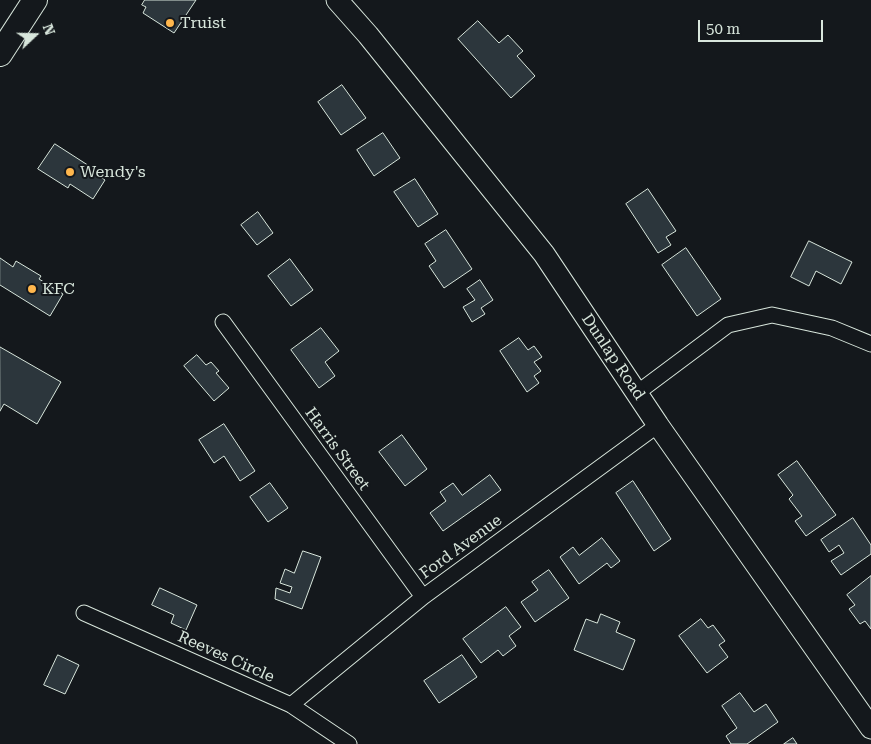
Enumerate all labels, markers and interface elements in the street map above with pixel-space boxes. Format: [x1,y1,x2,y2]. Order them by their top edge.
north arrow [10,10,60,60]
scale bar [701,10,826,42]
place label: Truist [180,13,226,33]
marker: Truist [164,17,176,29]
text: 50 m [706,20,740,38]
text: N [40,22,58,38]
place label: Wendy's [80,162,146,182]
marker: Wendy's [64,166,76,178]
place label: KFC [42,279,75,299]
marker: KFC [26,283,38,295]
street label: Dunlap Road [577,310,649,404]
street label: Harris Street [301,404,373,494]
street label: Ford Avenue [416,511,506,583]
street label: Reeves Circle [175,627,277,687]

